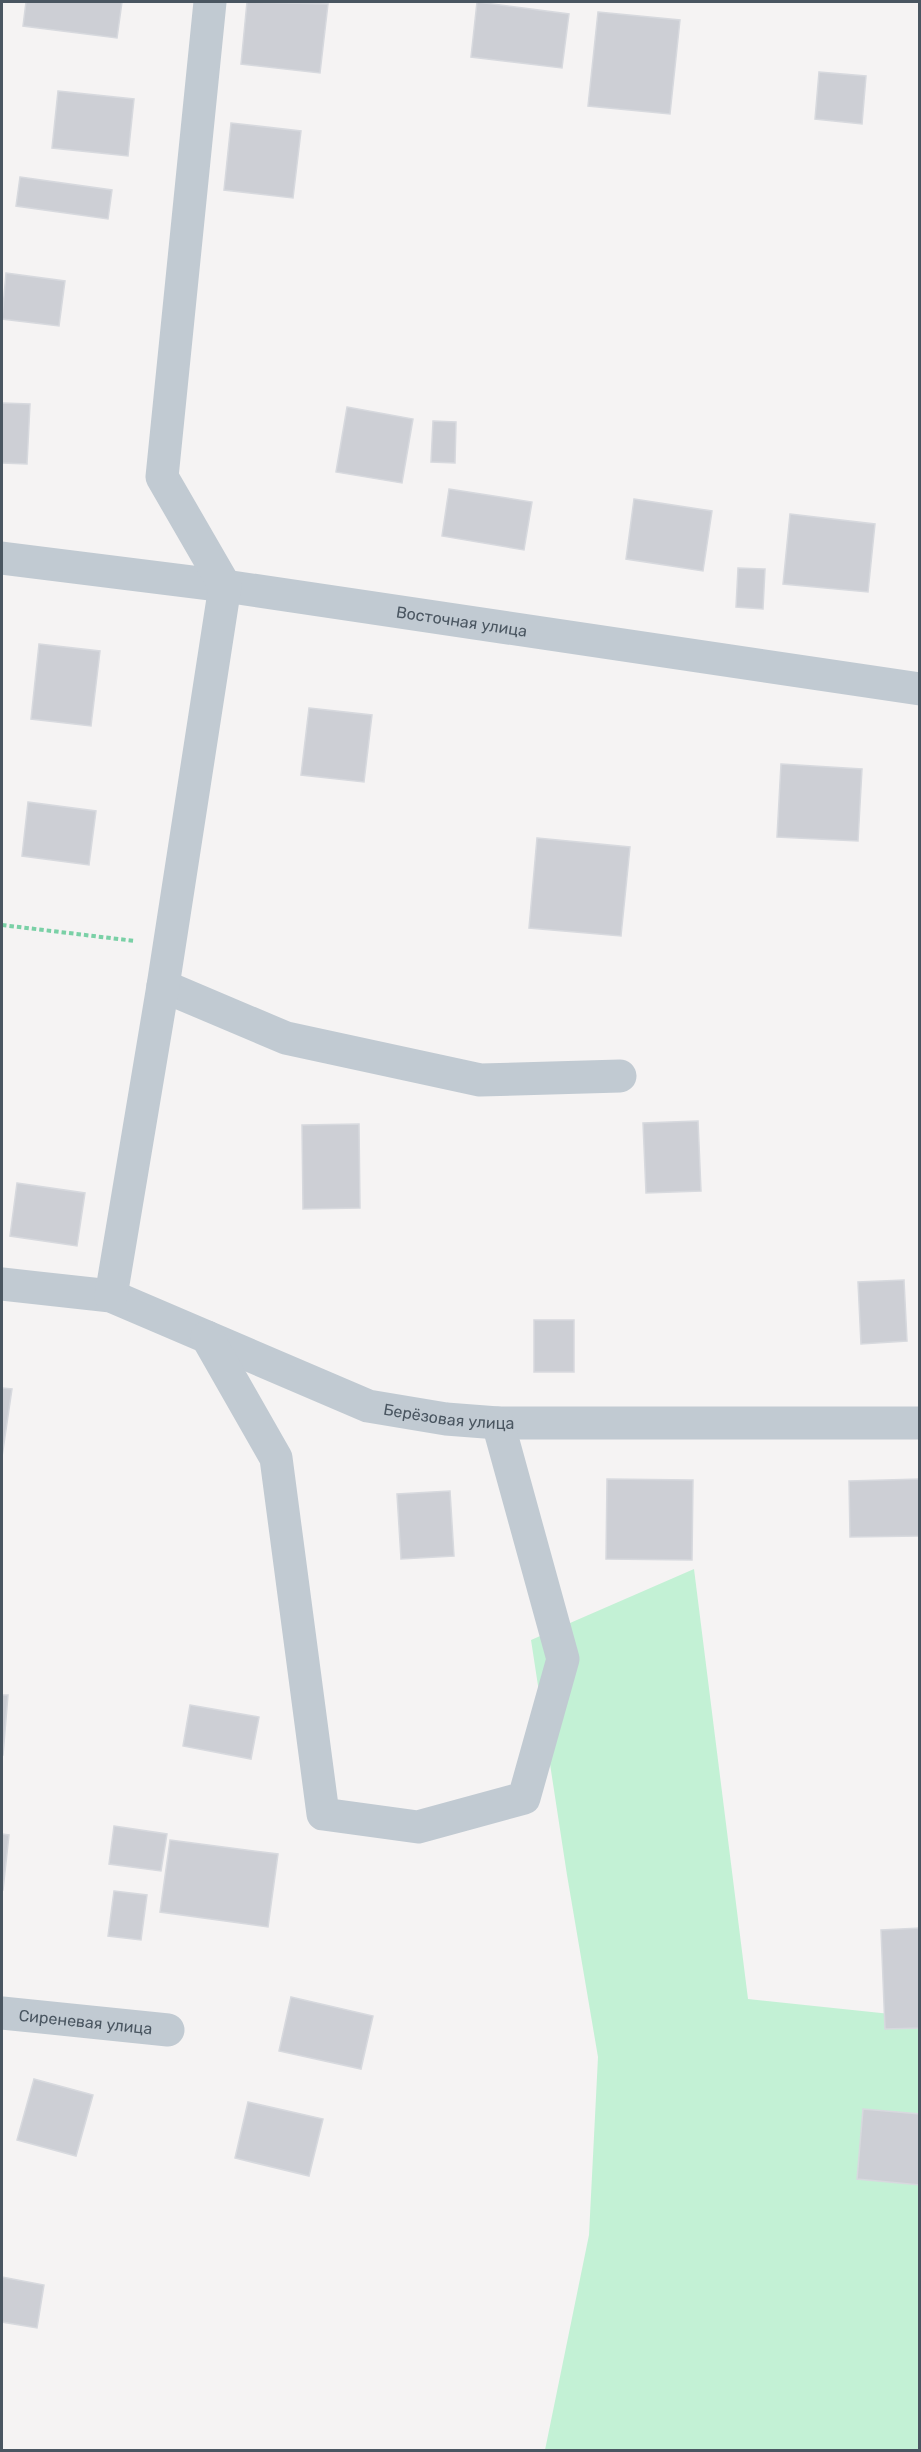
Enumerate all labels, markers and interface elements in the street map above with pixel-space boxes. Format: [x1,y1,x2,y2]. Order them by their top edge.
street label: Восточная улица [395,602,528,640]
street label: Берёзовая улица [382,1399,514,1433]
street label: Сиреневая улица [18,2005,153,2038]

